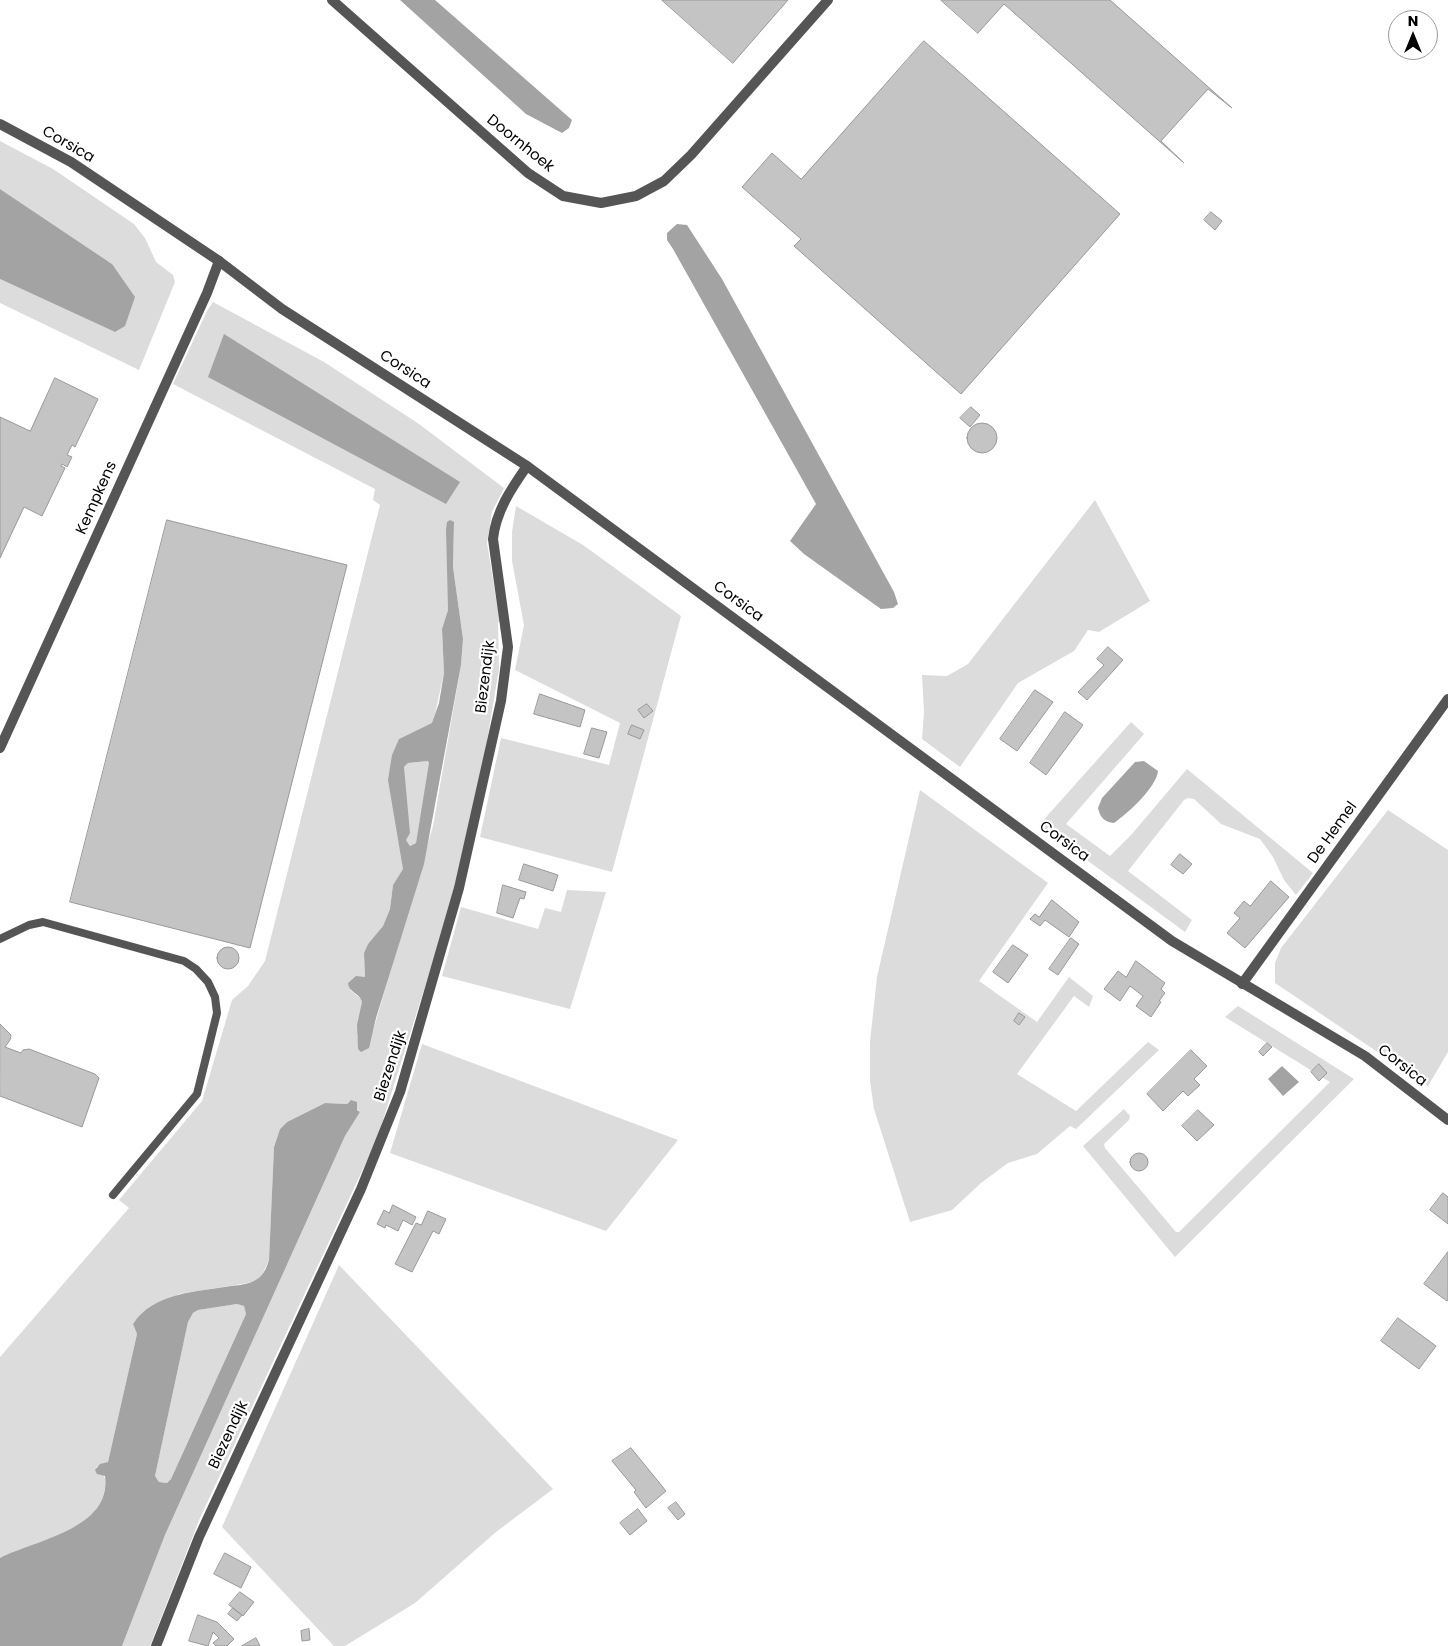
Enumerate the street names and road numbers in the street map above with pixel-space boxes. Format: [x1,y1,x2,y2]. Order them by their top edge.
street label: Doornhoek [483,111,557,177]
street label: Corsica [39,123,97,167]
street label: Corsica [376,347,434,393]
street label: Kempkens [73,459,121,537]
street label: Corsica [709,578,767,626]
street label: Biezendijk [473,640,499,714]
street label: De Hemel [1305,799,1361,867]
street label: Corsica [1035,818,1093,866]
street label: Biezendijk [371,1028,411,1104]
street label: Corsica [1374,1041,1430,1091]
street label: Biezendijk [205,1398,253,1472]

